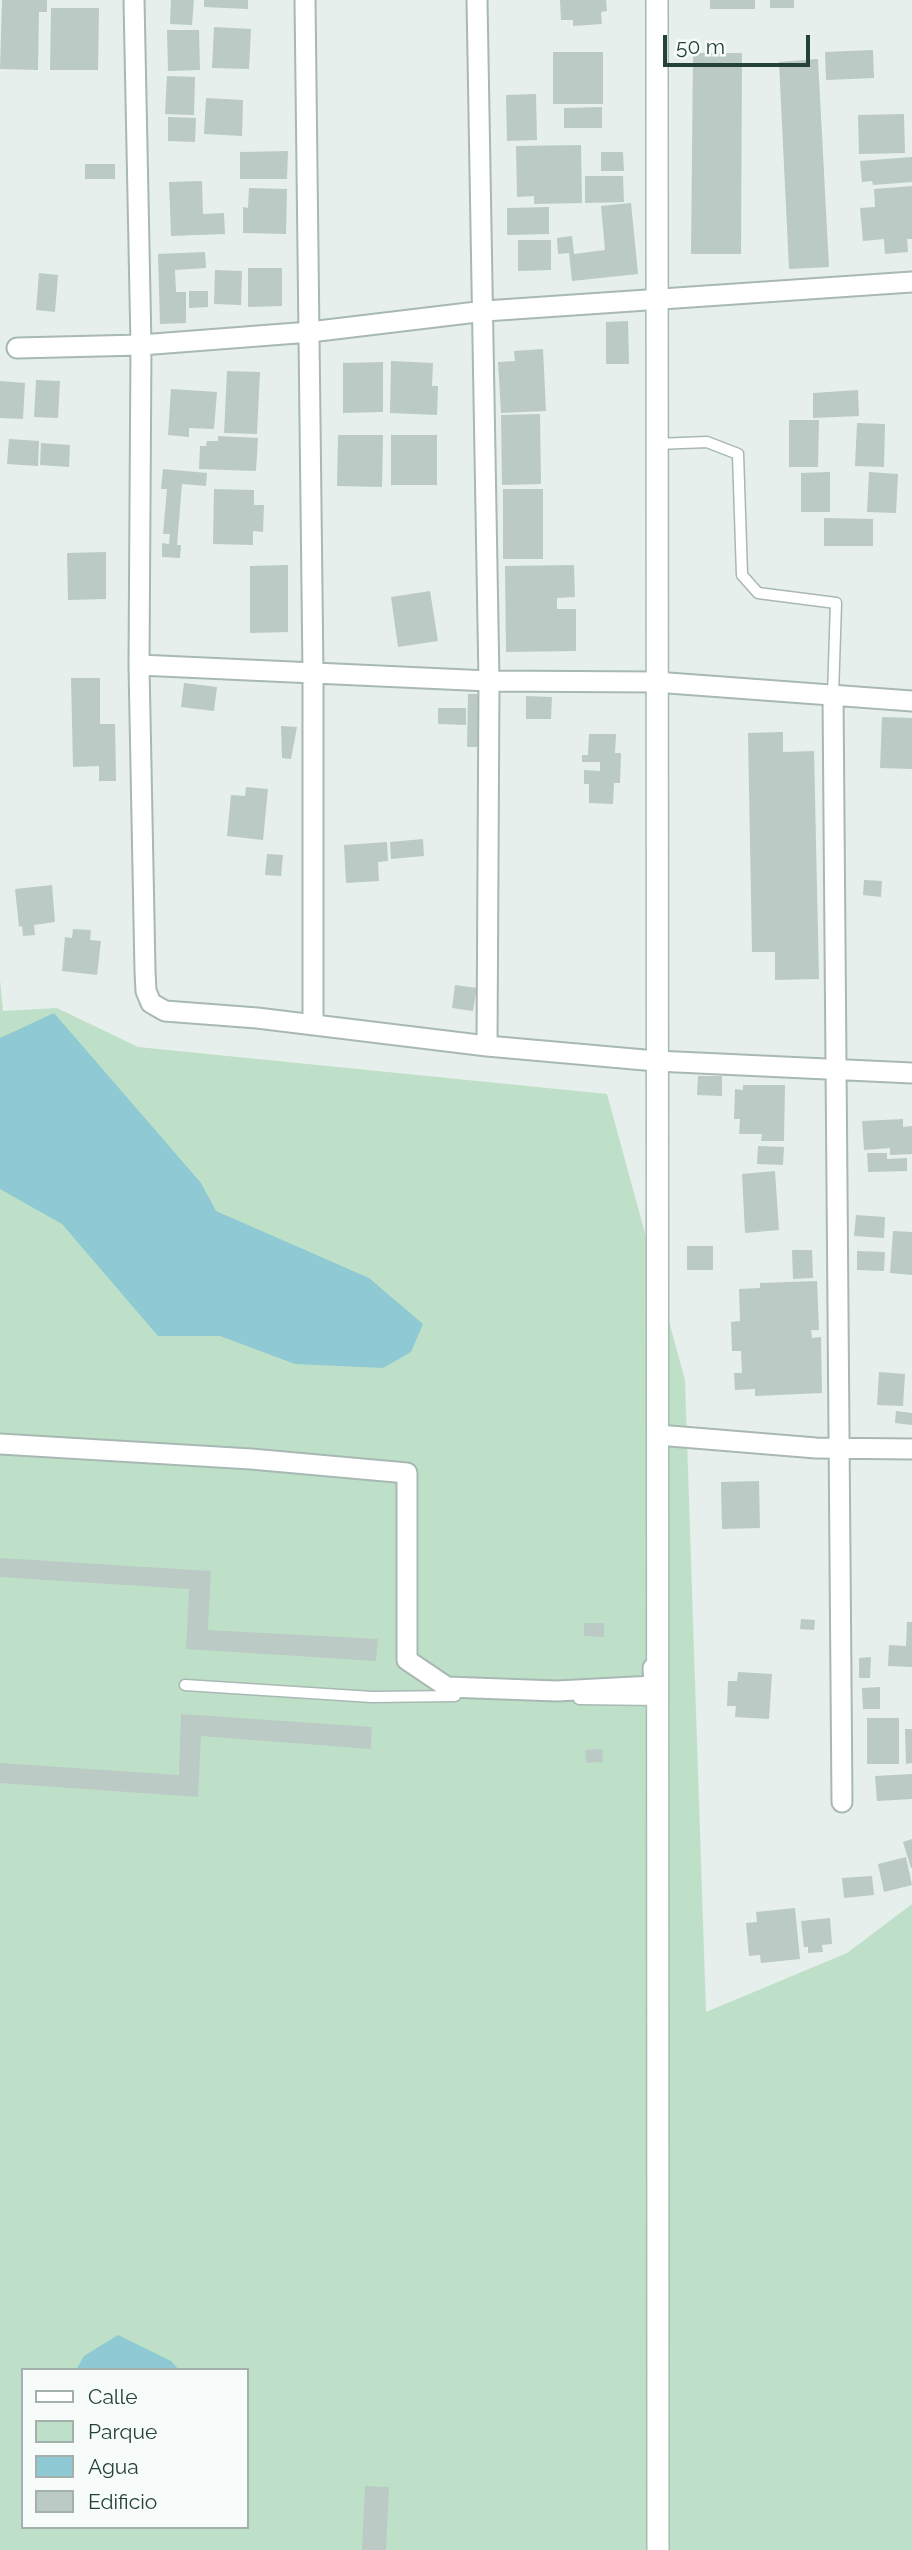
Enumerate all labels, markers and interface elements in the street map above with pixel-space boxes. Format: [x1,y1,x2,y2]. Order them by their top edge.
scale bar [667,21,814,65]
text: 50 m [676,34,725,59]
legend [21,2368,248,2529]
text: Calle [88,2384,138,2409]
text: Parque [88,2419,157,2444]
text: Agua [88,2454,139,2479]
text: Edificio [88,2489,157,2514]

